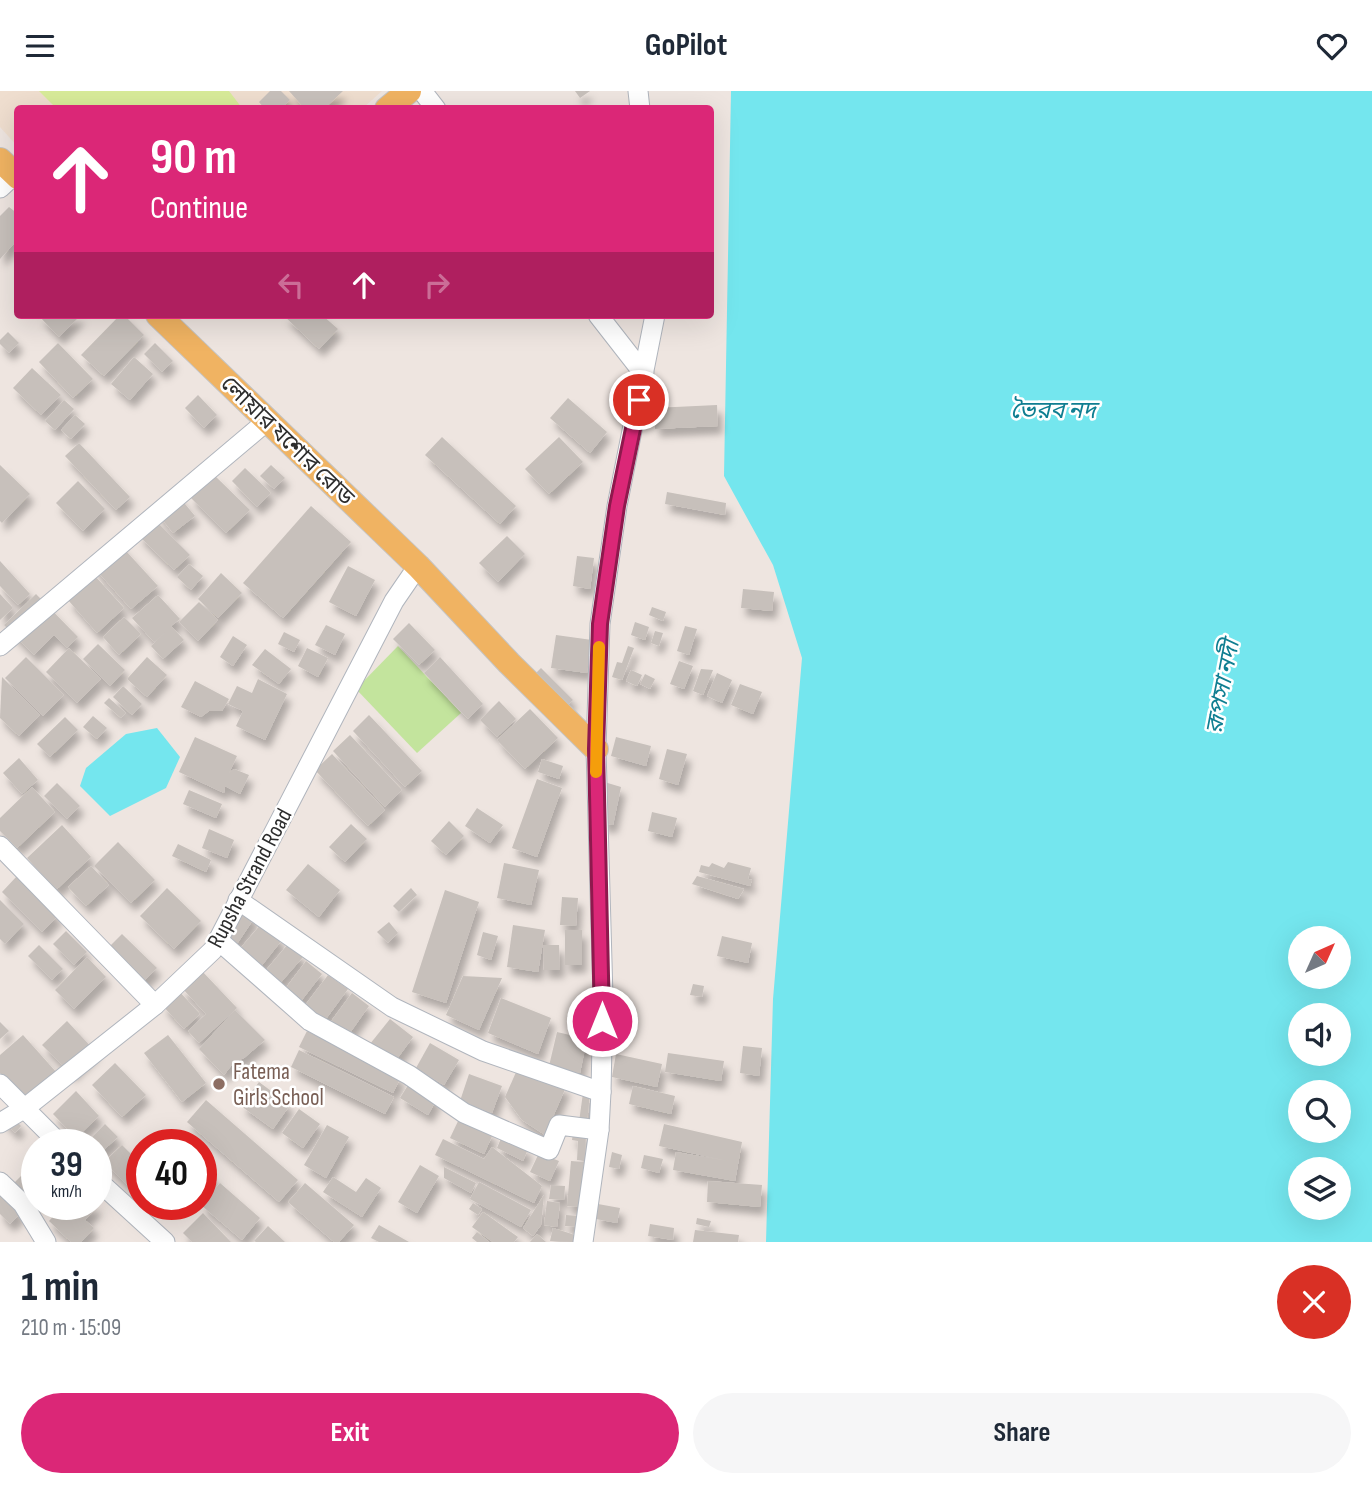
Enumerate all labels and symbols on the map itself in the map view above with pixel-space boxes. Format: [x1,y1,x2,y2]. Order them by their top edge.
street label: লোয়ার যশোর রোড [215,370,360,512]
pin [609,370,669,430]
water label: ভৈরব নদ [1010,396,1101,425]
water label: রূপসা নদী [1199,633,1247,736]
street label: Rupsha Strand Road [201,804,298,953]
north arrow [1288,926,1351,989]
position arrow [565,984,639,1058]
place label: Fatema Girls School [233,1058,324,1112]
marker: Fatema Girls School [211,1076,227,1092]
speed limit sign: 40 [126,1129,217,1220]

